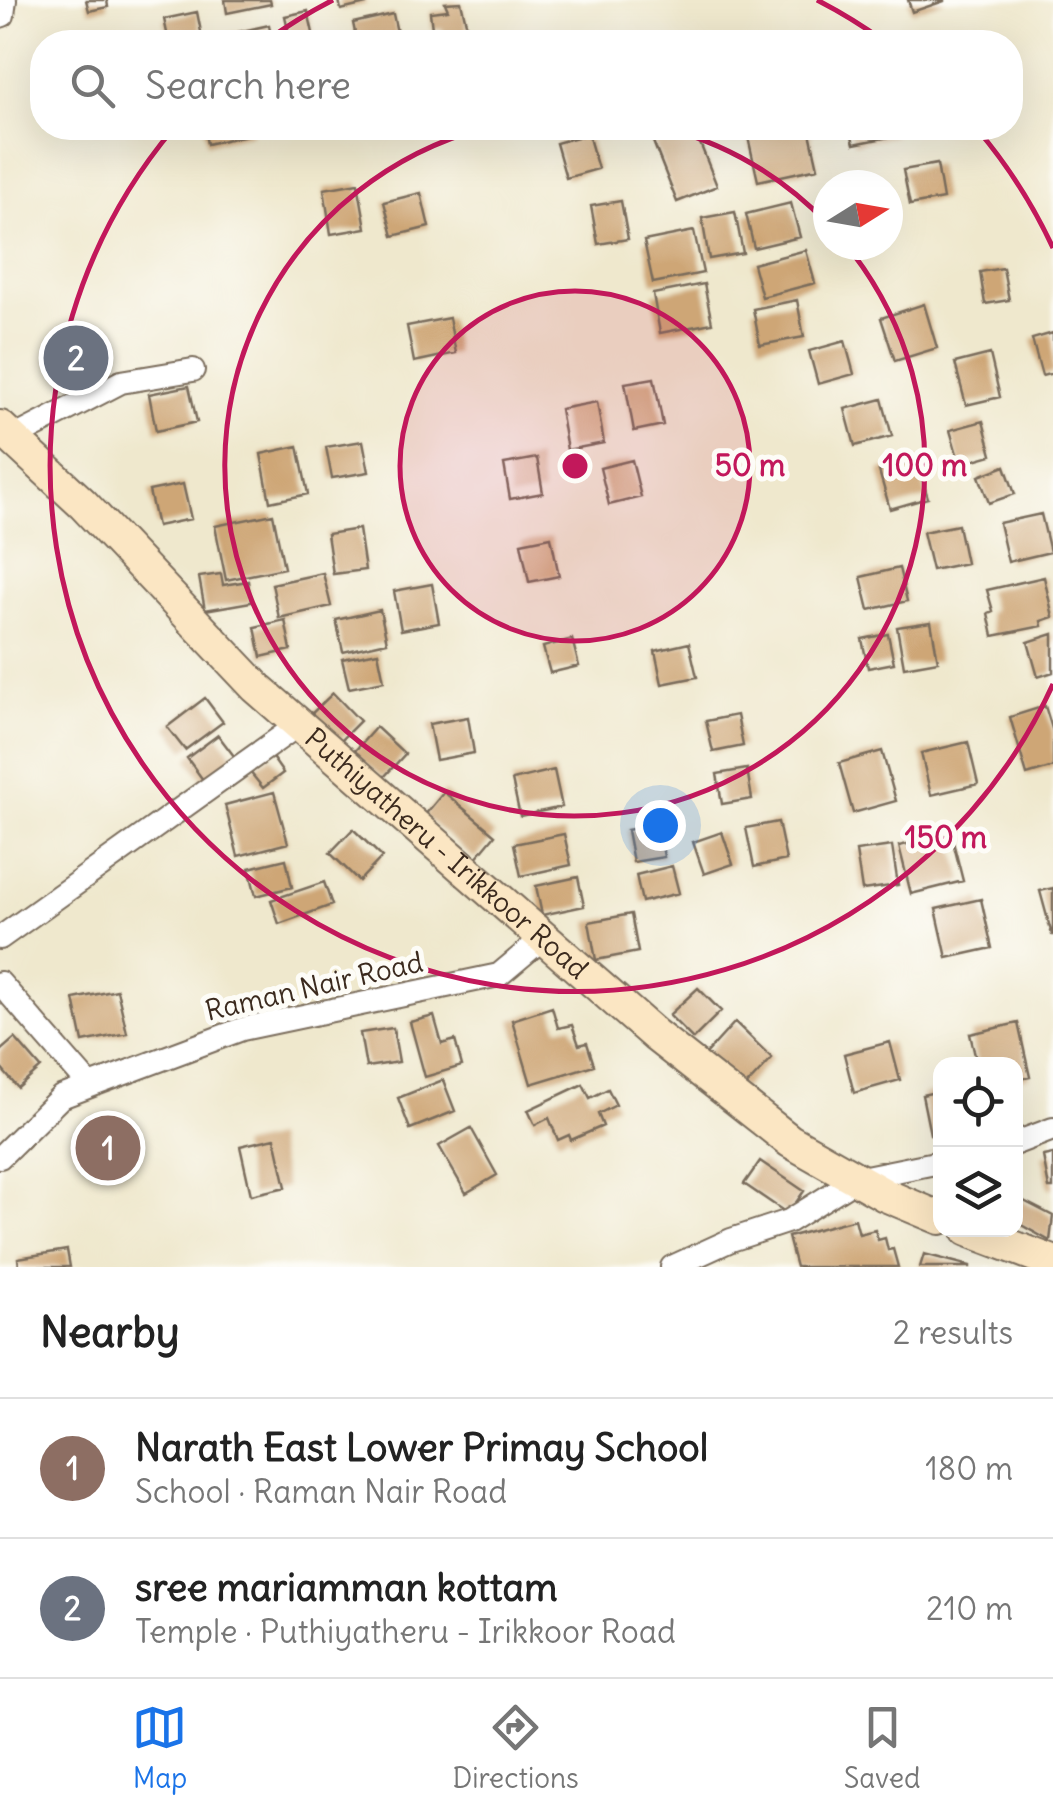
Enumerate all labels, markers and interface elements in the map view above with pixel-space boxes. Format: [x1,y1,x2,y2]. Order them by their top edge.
search box [30,30,1023,140]
icon: search [65,58,120,113]
text: Search here [145,62,351,109]
north arrow [813,170,903,260]
pin: 2 [44,320,108,396]
text: 50 m [715,446,785,484]
text: 100 m [883,446,967,484]
centre of rings [557,448,593,484]
street label: Puthiyatheru - Irikkoor Road [298,720,596,987]
your location [635,800,686,851]
text: 150 m [905,818,987,856]
street label: Raman Nair Road [202,943,426,1029]
map controls [933,1057,1023,1237]
button: locate [933,1057,1023,1147]
pin: 1 [76,1110,140,1186]
button: layers [933,1147,1023,1237]
text: Nearby [40,1306,179,1358]
text: 2 results [893,1312,1013,1353]
text: Narath East Lower Primay School [135,1424,708,1471]
text: 1 [66,1448,79,1489]
text: 180 m [925,1448,1013,1489]
text: School · Raman Nair Road [135,1471,507,1512]
text: sree mariamman kottam [135,1564,558,1611]
text: 2 [64,1588,81,1629]
text: 210 m [926,1588,1013,1629]
text: Temple · Puthiyatheru - Irikkoor Road [135,1611,676,1652]
tab: Map [132,1700,187,1796]
tab: Directions [452,1700,579,1796]
tab: Saved [844,1700,921,1796]

